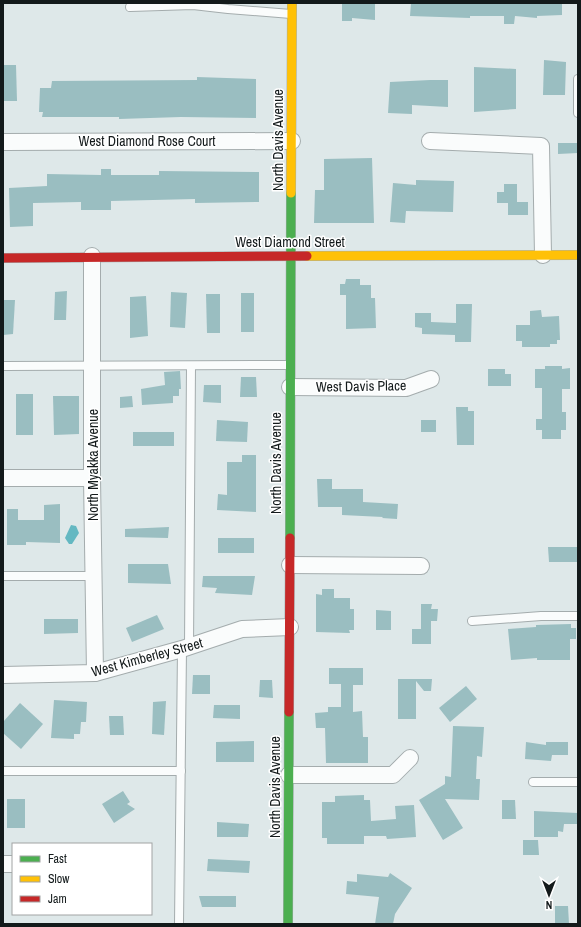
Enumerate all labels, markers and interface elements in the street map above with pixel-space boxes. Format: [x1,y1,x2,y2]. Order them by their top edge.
street label: North Davis Avenue [269,89,287,191]
street label: West Diamond Rose Court [79,132,215,150]
street label: West Diamond Street [235,233,345,251]
street label: West Davis Place [316,376,406,396]
street label: North Myakka Avenue [84,409,102,521]
street label: North Davis Avenue [267,412,285,514]
street label: West Kimberley Street [89,633,205,681]
street label: North Davis Avenue [266,736,284,838]
legend [12,843,152,915]
text: Fast [48,851,67,867]
text: Slow [48,871,70,887]
north arrow [529,875,569,915]
text: Jam [48,891,67,907]
text: N [546,898,552,912]

